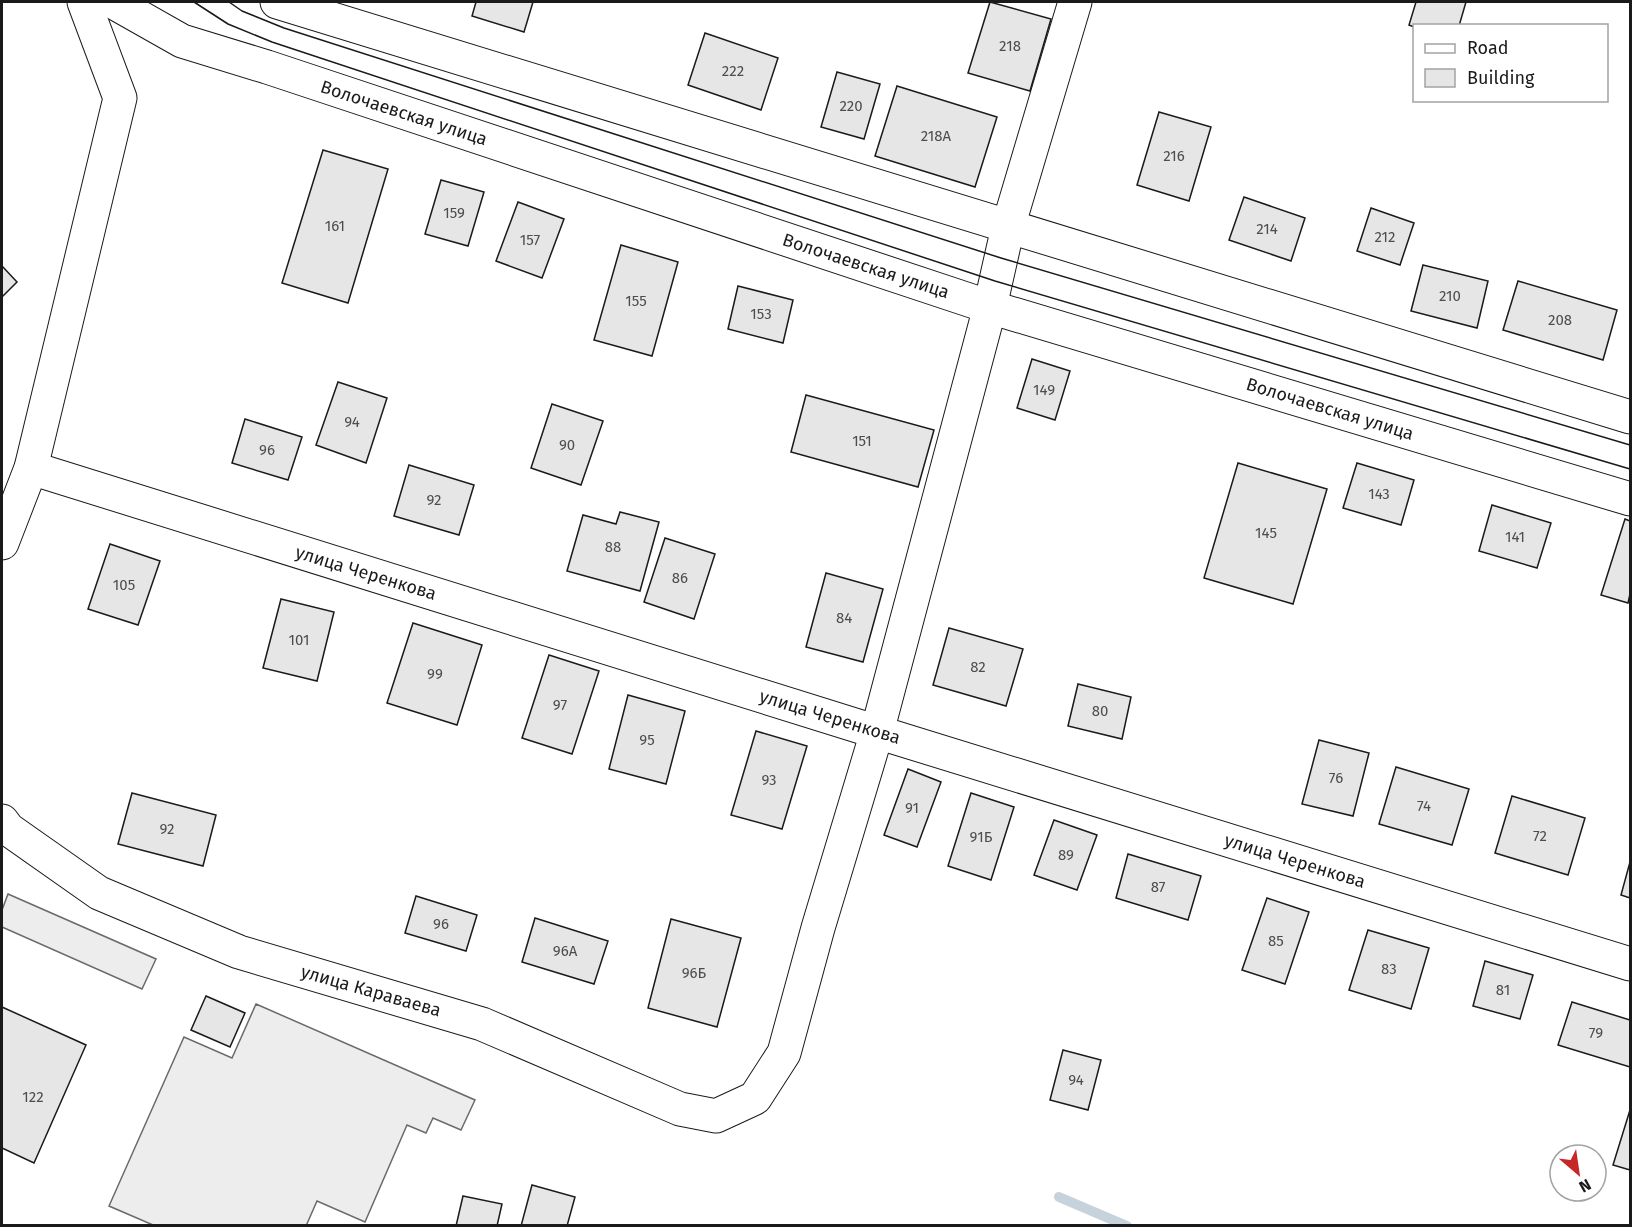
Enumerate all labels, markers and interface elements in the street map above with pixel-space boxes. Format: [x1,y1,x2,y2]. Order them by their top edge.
legend [1413,24,1608,102]
house number: 218 [999,37,1021,55]
text: Road [1467,37,1509,59]
house number: 222 [722,62,744,80]
text: Building [1467,67,1535,89]
street label: Волочаевская улица [318,76,490,150]
house number: 220 [839,97,863,115]
house number: 218А [921,127,952,145]
house number: 216 [1163,147,1185,165]
house number: 159 [443,204,465,222]
house number: 161 [325,217,345,235]
house number: 214 [1256,220,1278,238]
house number: 212 [1375,228,1395,246]
street label: Волочаевская улица [780,229,952,303]
house number: 157 [520,231,540,249]
house number: 210 [1439,287,1461,305]
house number: 155 [625,292,647,310]
house number: 153 [750,305,772,323]
house number: 208 [1548,311,1572,329]
street label: Волочаевская улица [1244,373,1416,445]
house number: 149 [1033,381,1055,399]
house number: 94 [344,413,360,431]
house number: 151 [852,432,872,450]
house number: 90 [559,436,575,454]
house number: 96 [259,441,275,459]
house number: 143 [1368,485,1390,503]
house number: 92 [427,491,441,509]
house number: 145 [1255,524,1277,542]
house number: 141 [1505,528,1525,546]
house number: 88 [605,538,621,556]
street label: улица Черенкова [293,541,439,605]
house number: 86 [672,569,688,587]
house number: 105 [113,576,135,594]
house number: 84 [836,609,852,627]
house number: 101 [289,631,310,649]
house number: 82 [970,658,986,676]
house number: 99 [427,665,443,683]
street label: улица Черенкова [757,685,903,749]
house number: 97 [553,696,567,714]
house number: 80 [1092,702,1108,720]
house number: 95 [639,731,655,749]
house number: 76 [1329,769,1343,787]
house number: 93 [761,771,777,789]
house number: 74 [1417,797,1431,815]
house number: 91 [905,799,919,817]
house number: 92 [160,820,174,838]
house number: 72 [1533,827,1547,845]
house number: 91Б [970,828,993,846]
street label: улица Черенкова [1222,829,1368,893]
house number: 89 [1058,846,1074,864]
house number: 87 [1151,878,1166,896]
house number: 96 [433,915,449,933]
house number: 85 [1268,932,1284,950]
house number: 96А [553,942,578,960]
street label: улица Караваева [298,960,444,1022]
house number: 83 [1381,960,1397,978]
house number: 96Б [682,964,707,982]
house number: 81 [1496,981,1510,999]
house number: 79 [1589,1024,1603,1042]
house number: 94 [1068,1071,1084,1089]
house number: 122 [22,1088,44,1106]
north arrow [1548,1143,1608,1203]
text: N [1576,1175,1594,1197]

